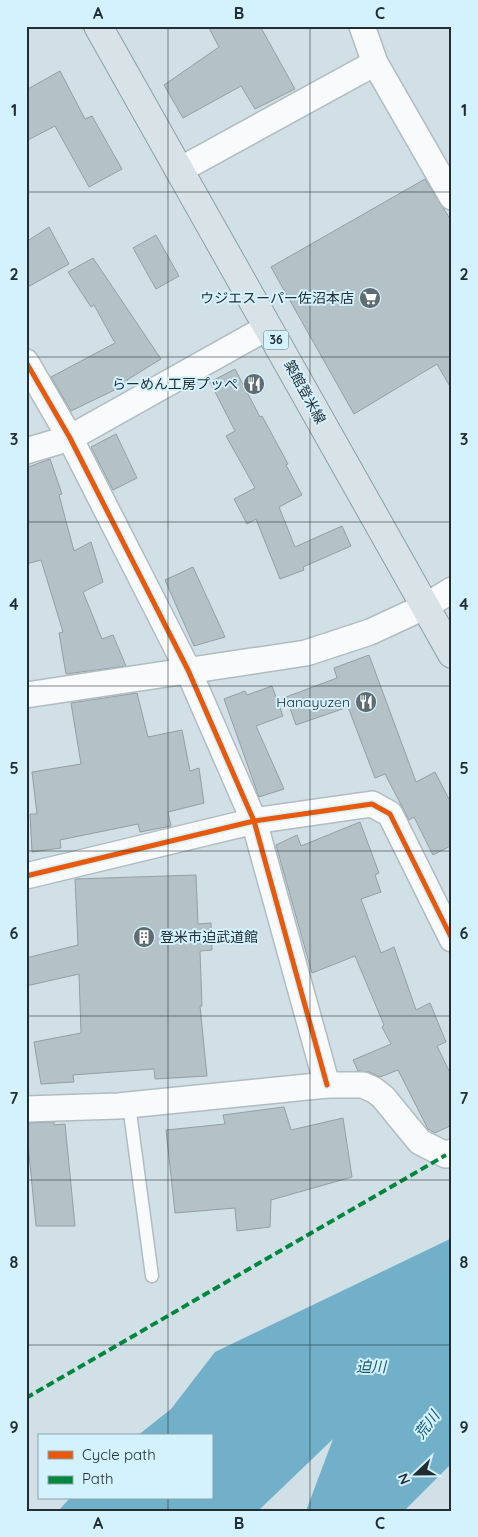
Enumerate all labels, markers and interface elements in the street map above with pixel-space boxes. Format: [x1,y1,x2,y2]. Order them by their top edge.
text: A [93,3,104,23]
text: B [234,3,244,23]
text: C [375,3,385,23]
text: 1 [11,100,17,120]
text: 1 [461,100,467,120]
text: 2 [9,264,19,284]
text: 2 [459,264,469,284]
supermarket icon: ウジエスーパー佐沼本店 [358,286,382,310]
place label: ウジエスーパー佐沼本店 [200,289,354,307]
road number: 36 [264,330,288,350]
street label: 築館登米線 [280,357,330,427]
restaurant icon: らーめん工房プッぺ [242,372,266,396]
place label: らーめん工房プッぺ [112,375,238,393]
text: 3 [10,429,18,449]
text: 3 [460,429,468,449]
text: 4 [9,594,19,614]
text: 4 [459,594,469,614]
restaurant icon: Hanayuzen [354,690,378,714]
place label: Hanayuzen [276,693,350,711]
text: 5 [9,758,19,778]
text: 5 [459,758,469,778]
text: 6 [10,923,19,943]
text: 6 [460,923,469,943]
building icon: 登米市迫武道館 [132,925,156,949]
place label: 登米市迫武道館 [160,928,258,946]
text: 7 [10,1088,19,1108]
text: 7 [460,1088,469,1108]
text: 8 [10,1252,19,1272]
text: 8 [460,1252,469,1272]
water label: 迫川 [356,1357,388,1376]
water label: 荒川 [410,1405,444,1442]
text: 9 [9,1417,19,1437]
text: 9 [459,1417,469,1437]
legend [38,1434,212,1500]
text: Cycle path [82,1445,156,1464]
north arrow [390,1450,440,1500]
text: Path [82,1469,114,1488]
text: N [394,1471,414,1487]
text: A [93,1513,104,1533]
text: B [234,1513,244,1533]
text: C [375,1513,385,1533]

